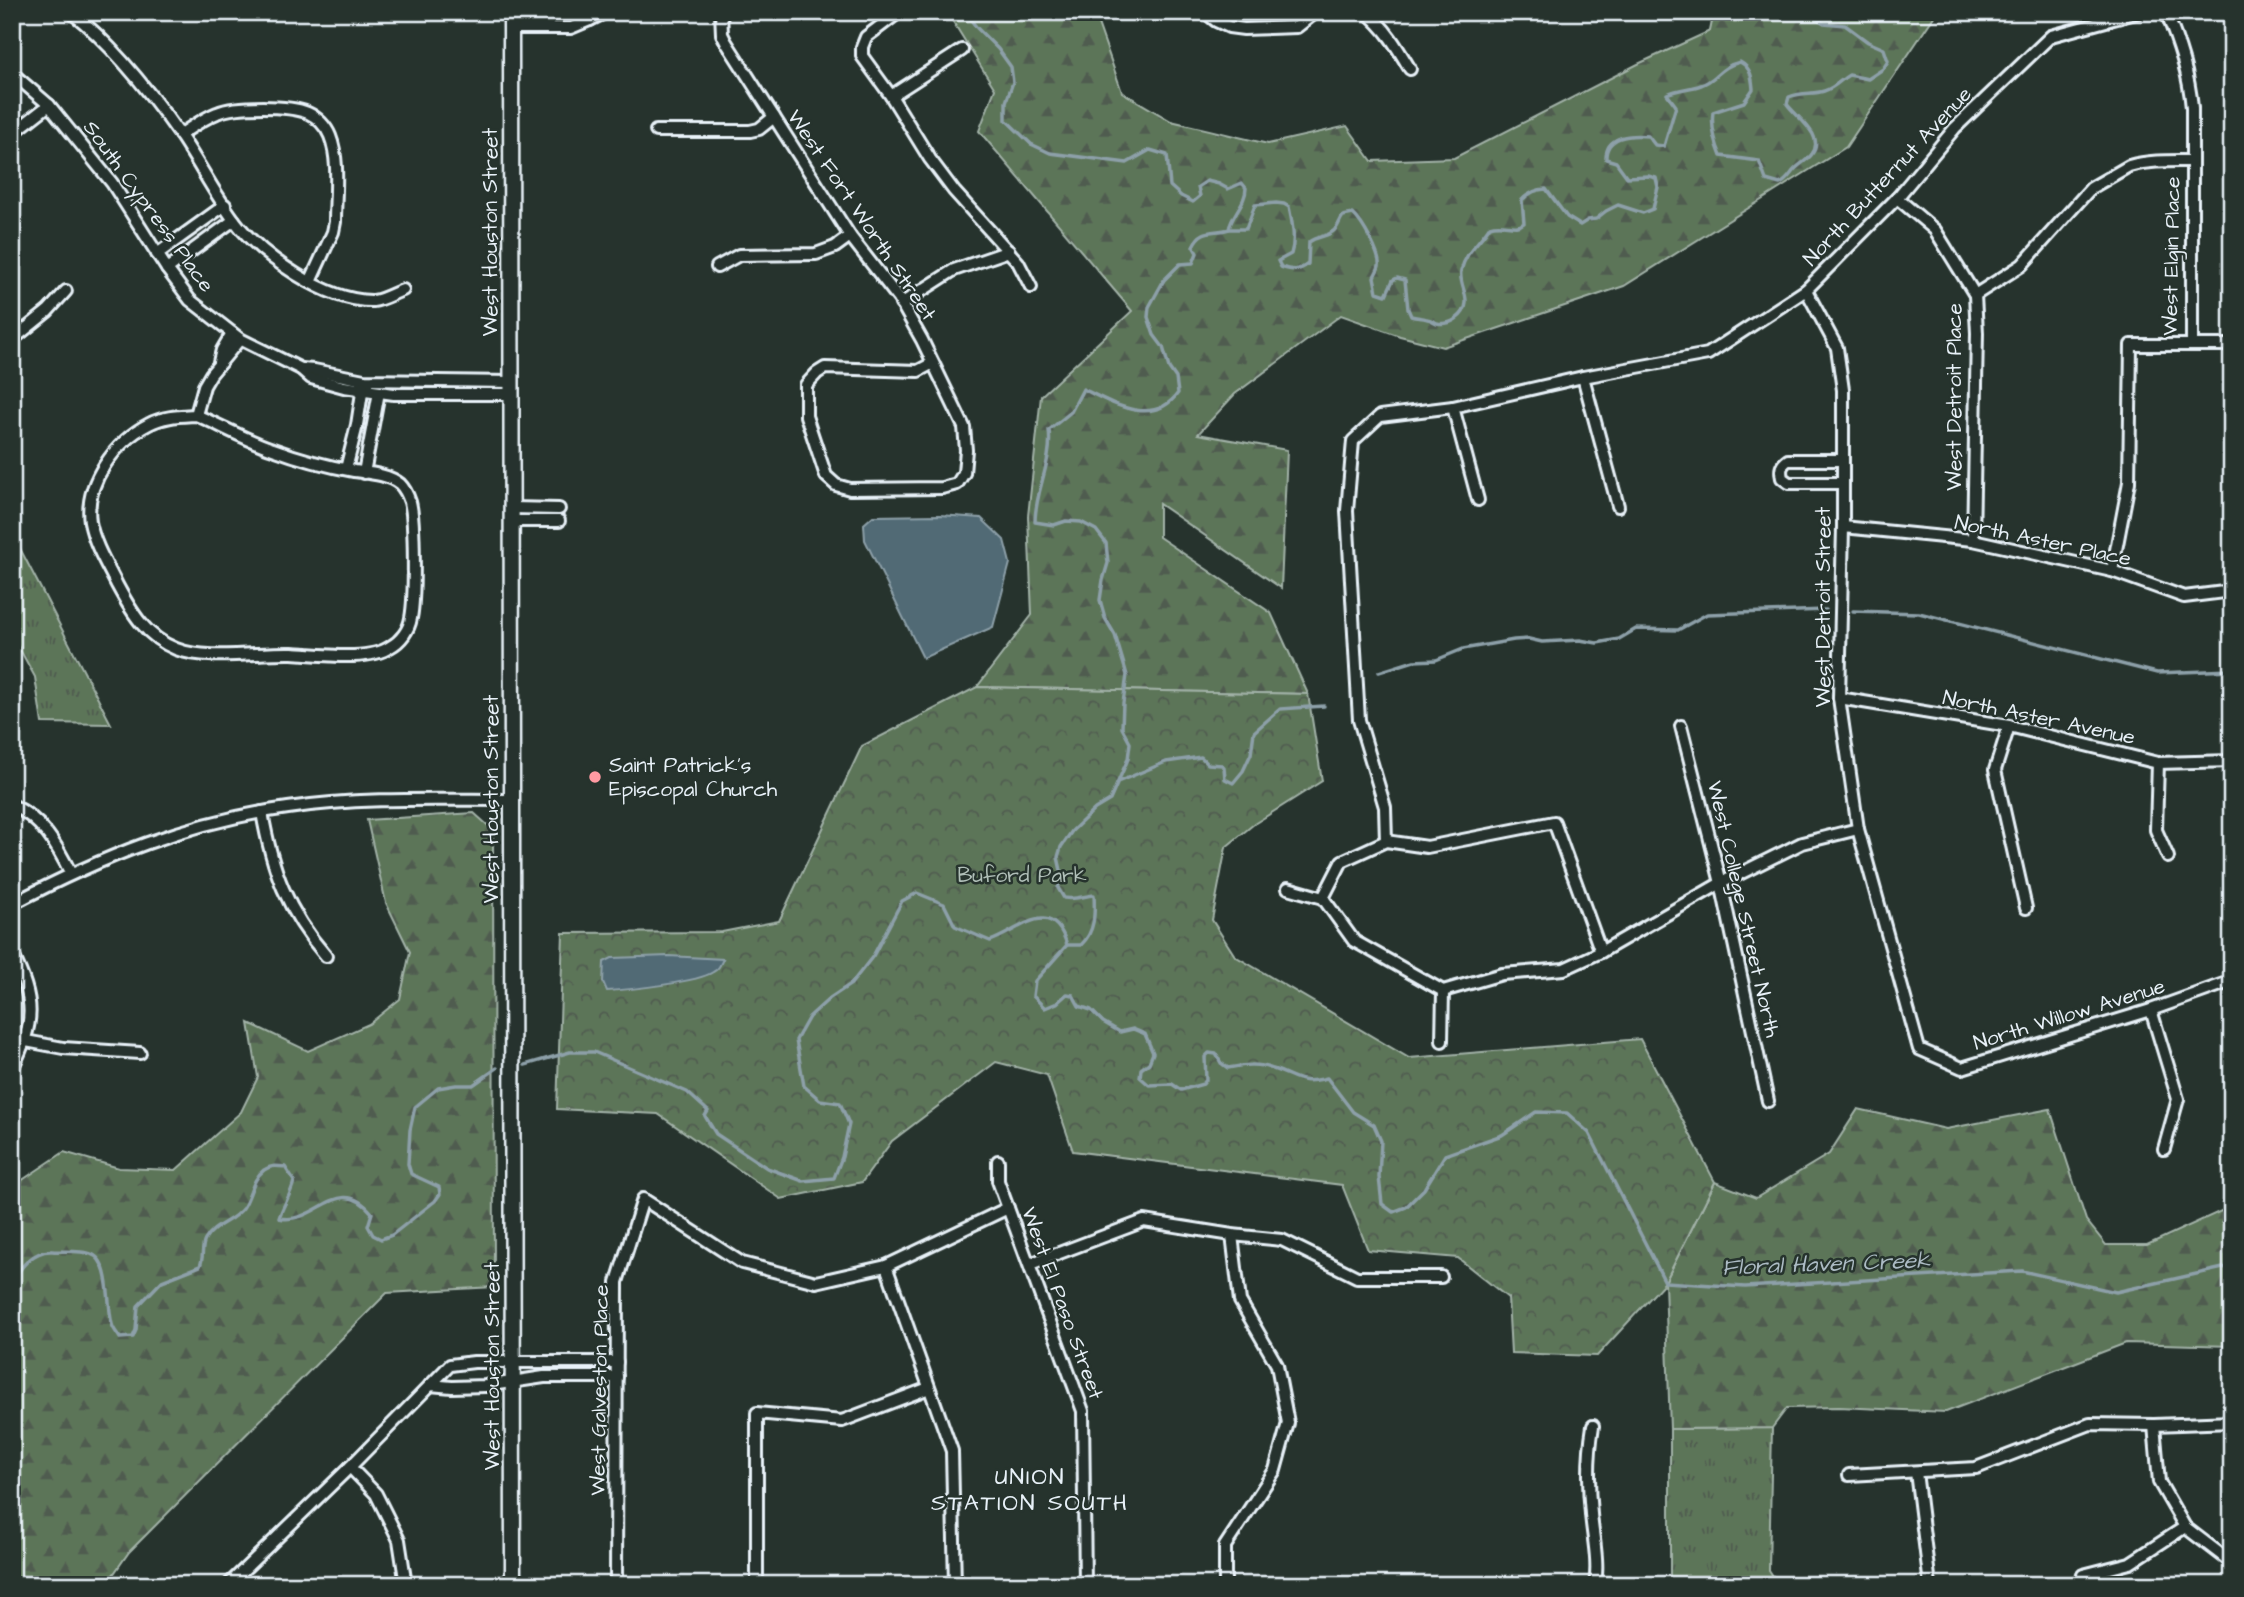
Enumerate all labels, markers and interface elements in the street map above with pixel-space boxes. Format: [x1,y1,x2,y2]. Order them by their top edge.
street label: North Butternut Avenue [1796,80,1978,272]
street label: West Fort Worth Street [780,104,943,327]
street label: South Cypress Place [75,115,221,299]
street label: West Houston Street [476,127,505,336]
street label: West Elgin Place [2156,176,2189,336]
street label: West Detroit Place [1940,303,1969,491]
street label: West Detroit Street [1809,506,1838,707]
street label: North Aster Place [1952,508,2134,573]
street label: North Aster Avenue [1940,683,2138,752]
street label: West Houston Street [477,694,506,903]
place label: Saint Patrick's Episcopal Church [609,751,778,805]
marker: Saint Patrick's Episcopal Church [587,769,603,785]
street label: West College Street North [1698,778,1787,1041]
park label: Buford Park [957,861,1087,890]
street label: North Willow Avenue [1970,972,2168,1057]
street label: West El Paso Street [1014,1203,1111,1404]
water label: Floral Haven Creek [1721,1244,1932,1284]
street label: West Houston Street [478,1261,507,1470]
street label: West Galveston Place [583,1284,616,1496]
district label: UNION STATION SOUTH [931,1461,1129,1519]

